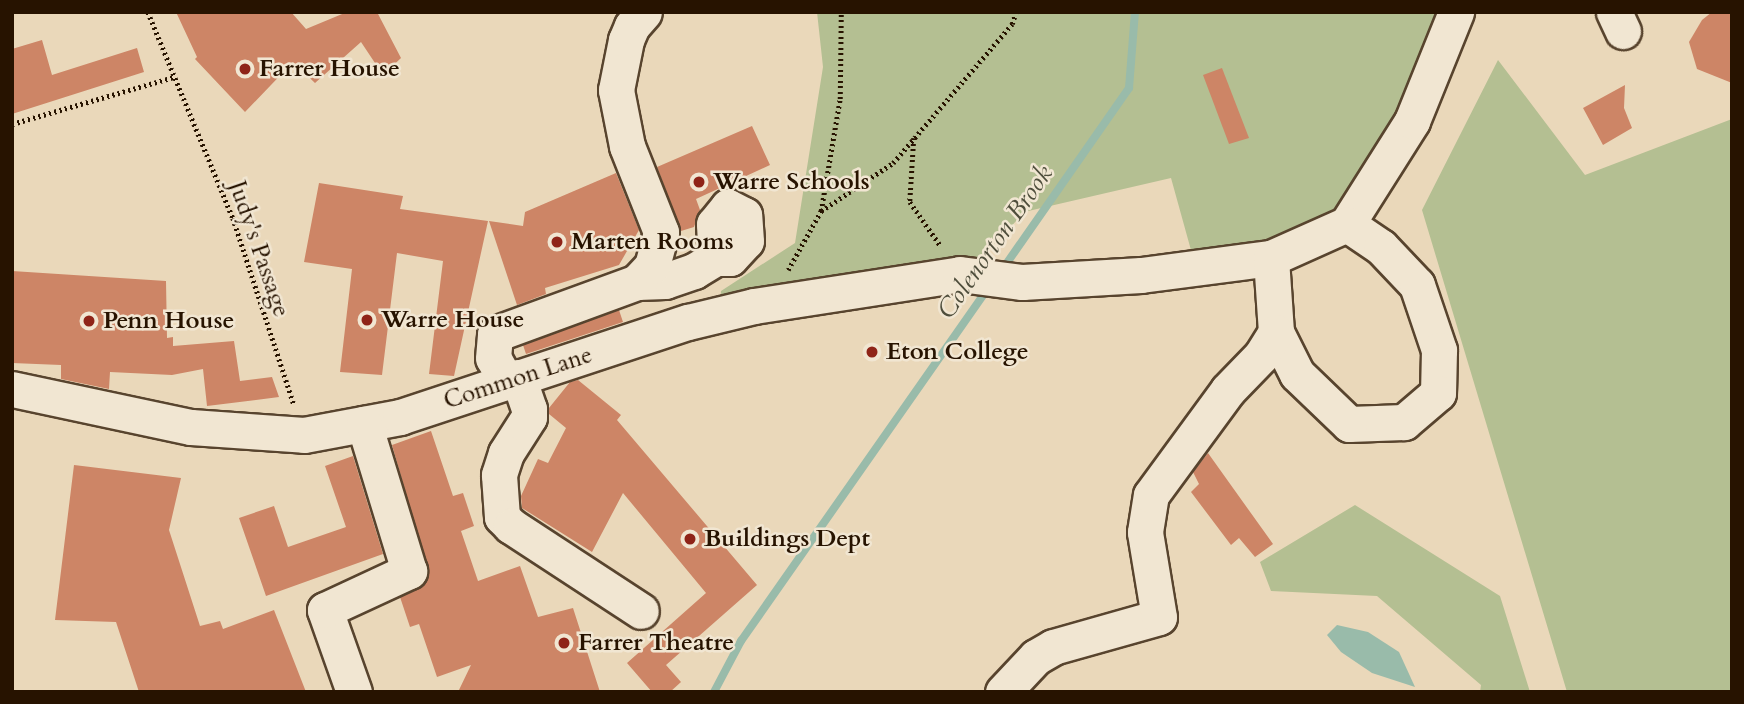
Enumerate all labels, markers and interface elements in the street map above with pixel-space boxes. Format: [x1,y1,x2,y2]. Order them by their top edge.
place label: Farrer House [259,55,400,83]
marker: Farrer House [237,61,253,77]
water label: Colenorton Brook [931,159,1059,325]
place label: Warre Schools [713,168,870,196]
marker: Warre Schools [691,174,707,190]
street label: Judy's Passage [222,177,296,321]
place label: Marten Rooms [571,228,734,256]
marker: Marten Rooms [549,234,565,250]
place label: Warre House [381,306,524,334]
place label: Penn House [103,307,234,335]
marker: Warre House [359,312,375,328]
marker: Penn House [81,313,97,329]
place label: Eton College [886,338,1029,366]
street label: Common Lane [440,340,596,416]
marker: Eton College [864,344,880,360]
place label: Buildings Dept [704,525,870,553]
marker: Buildings Dept [682,531,698,547]
place label: Farrer Theatre [578,629,734,657]
marker: Farrer Theatre [556,635,572,651]

